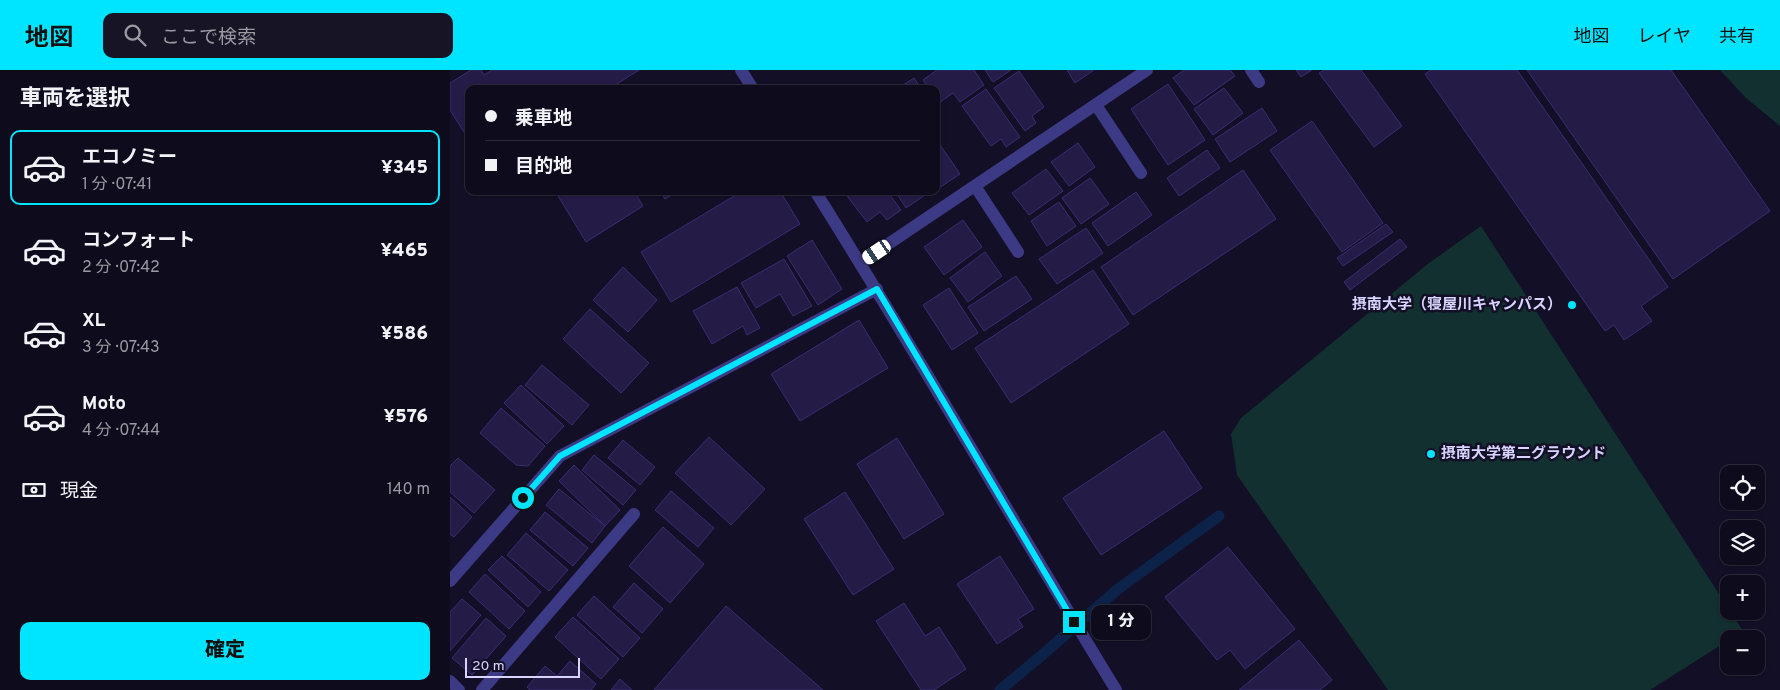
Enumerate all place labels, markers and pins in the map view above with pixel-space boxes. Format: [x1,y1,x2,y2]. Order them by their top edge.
place label: 摂南大学（寝屋川キャンパス） [1352,296,1562,315]
marker: 摂南大学（寝屋川キャンパス） [1566,299,1578,311]
place label: 摂南大学第二グラウンド [1441,445,1606,464]
marker: 摂南大学第二グラウンド [1425,448,1437,460]

